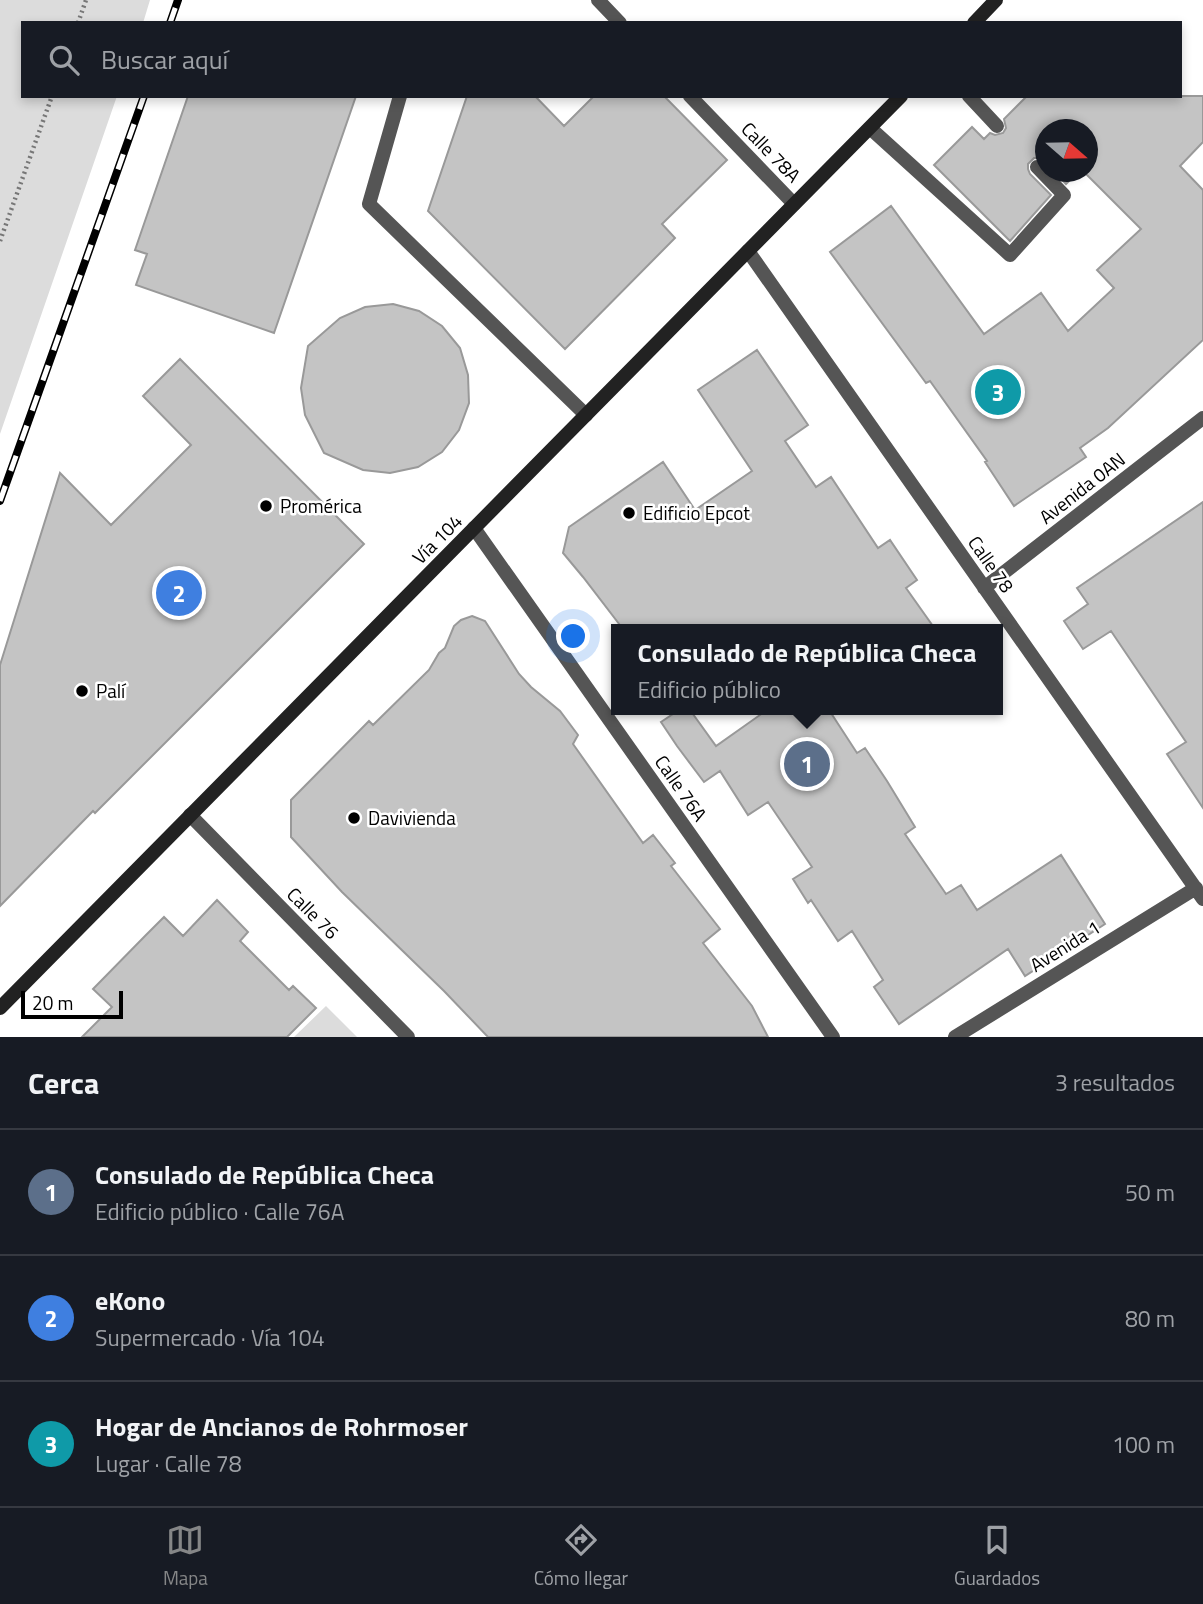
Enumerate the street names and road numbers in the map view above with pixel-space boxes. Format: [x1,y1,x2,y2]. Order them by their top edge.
street label: Calle 78A [735,115,808,189]
street label: Avenida 0AN [1032,445,1131,531]
street label: Vía 104 [405,507,468,570]
street label: Calle 78 [961,529,1022,598]
street label: Calle 76A [648,749,715,827]
street label: Calle 76 [281,880,346,945]
street label: Avenida 1 [1024,913,1106,979]

